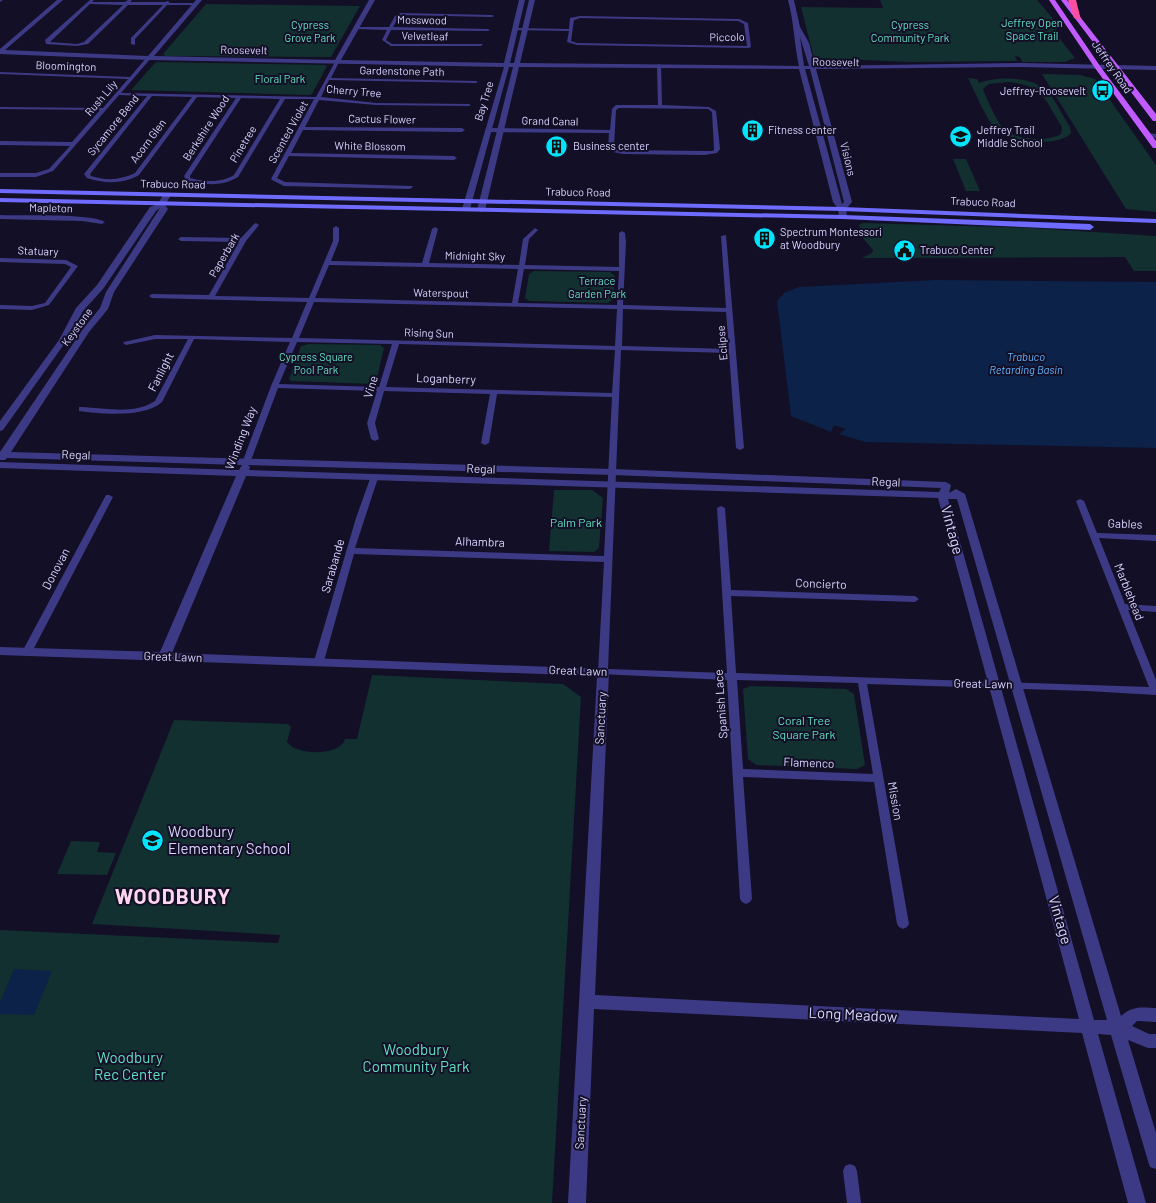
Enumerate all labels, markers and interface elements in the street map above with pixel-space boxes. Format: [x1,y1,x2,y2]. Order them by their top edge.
street label: Mosswood [397,13,447,26]
park label: Jeffrey Open Space Trail [1001,16,1063,42]
park label: Cypress Grove Park [284,18,336,44]
park label: Cypress Community Park [871,18,950,44]
street label: Velvetleaf [401,29,449,42]
street label: Piccolo [709,30,745,43]
street label: Jeffrey Road [1090,38,1135,96]
street label: Roosevelt [220,43,268,56]
street label: Roosevelt [812,55,860,68]
street label: Bloomington [35,58,97,73]
street label: Gardenstone Path [359,63,445,78]
park label: Floral Park [255,72,306,85]
street label: Rush Lily [82,77,120,118]
street label: Bay Tree [471,79,496,122]
bus stop icon: Jeffrey-Roosevelt [1090,79,1114,103]
street label: Cherry Tree [326,82,382,99]
place label: Jeffrey-Roosevelt [1000,84,1086,97]
street label: Sycamore Bend [84,92,141,158]
street label: Berkshire Wood [180,93,232,163]
street label: Scented Violet [265,98,310,165]
street label: Cactus Flower [348,111,416,126]
street label: Grand Canal [522,114,578,127]
street label: Acorn Glen [127,116,168,165]
building icon: Fitness center [740,118,764,142]
street label: Pinetree [227,123,259,165]
place label: Fitness center [768,123,836,136]
place label: Jeffrey Trail Middle School [977,123,1043,149]
school or university icon: Jeffrey Trail Middle School [949,124,973,148]
building icon: Business center [545,134,569,158]
street label: White Blossom [334,138,406,153]
place label: Business center [573,139,649,152]
street label: Visions [838,141,859,177]
street label: Trabuco Road [140,176,206,191]
street label: Trabuco Road [545,184,611,199]
street label: Trabuco Road [950,194,1016,209]
street label: Mapleton [29,201,73,214]
place label: Spectrum Montessori at Woodbury [780,225,882,251]
building icon: Spectrum Montessori at Woodbury [752,226,776,250]
street label: Paperbark [206,230,242,279]
public building icon: Trabuco Center [892,238,916,262]
street label: Statuary [17,243,59,258]
place label: Trabuco Center [920,243,993,256]
street label: Midnight Sky [445,248,505,263]
park label: Terrace Garden Park [568,274,626,300]
street label: Waterspout [413,286,469,299]
street label: Keystone [58,305,95,348]
street label: Rising Sun [404,325,454,340]
street label: Eclipse [713,325,729,361]
street label: Fanlight [144,350,176,393]
park label: Cypress Square Pool Park [279,350,353,376]
water label: Trabuco Retarding Basin [989,350,1063,376]
street label: Loganberry [416,370,477,386]
street label: Vine [360,374,380,400]
street label: Winding Way [222,404,259,471]
street label: Regal [61,446,91,462]
street label: Regal [466,460,496,476]
street label: Regal [871,473,901,489]
street label: Vintage [938,503,968,556]
park label: Palm Park [550,515,602,529]
street label: Gables [1107,515,1143,531]
street label: Alhambra [455,533,505,549]
street label: Sarabande [318,537,346,594]
street label: Donovan [38,545,72,592]
street label: Marblehead [1112,561,1148,622]
street label: Concierto [795,575,847,591]
street label: Great Lawn [143,648,203,664]
street label: Great Lawn [548,662,608,678]
street label: Spanish Lace [711,669,729,739]
street label: Great Lawn [953,675,1013,691]
street label: Sanctuary [592,691,608,745]
park label: Coral Tree Square Park [773,713,835,741]
street label: Flamenco [783,754,835,770]
street label: Mission [886,780,906,821]
place label: Woodbury Elementary School [168,822,290,857]
school or university icon: Woodbury Elementary School [140,829,164,853]
district label: WOODBURY [115,883,231,908]
street label: Vintage [1045,893,1076,946]
street label: Long Meadow [808,1003,898,1025]
park label: Woodbury Community Park [363,1040,470,1075]
park label: Woodbury Rec Center [94,1048,166,1083]
street label: Sanctuary [572,1096,588,1150]

